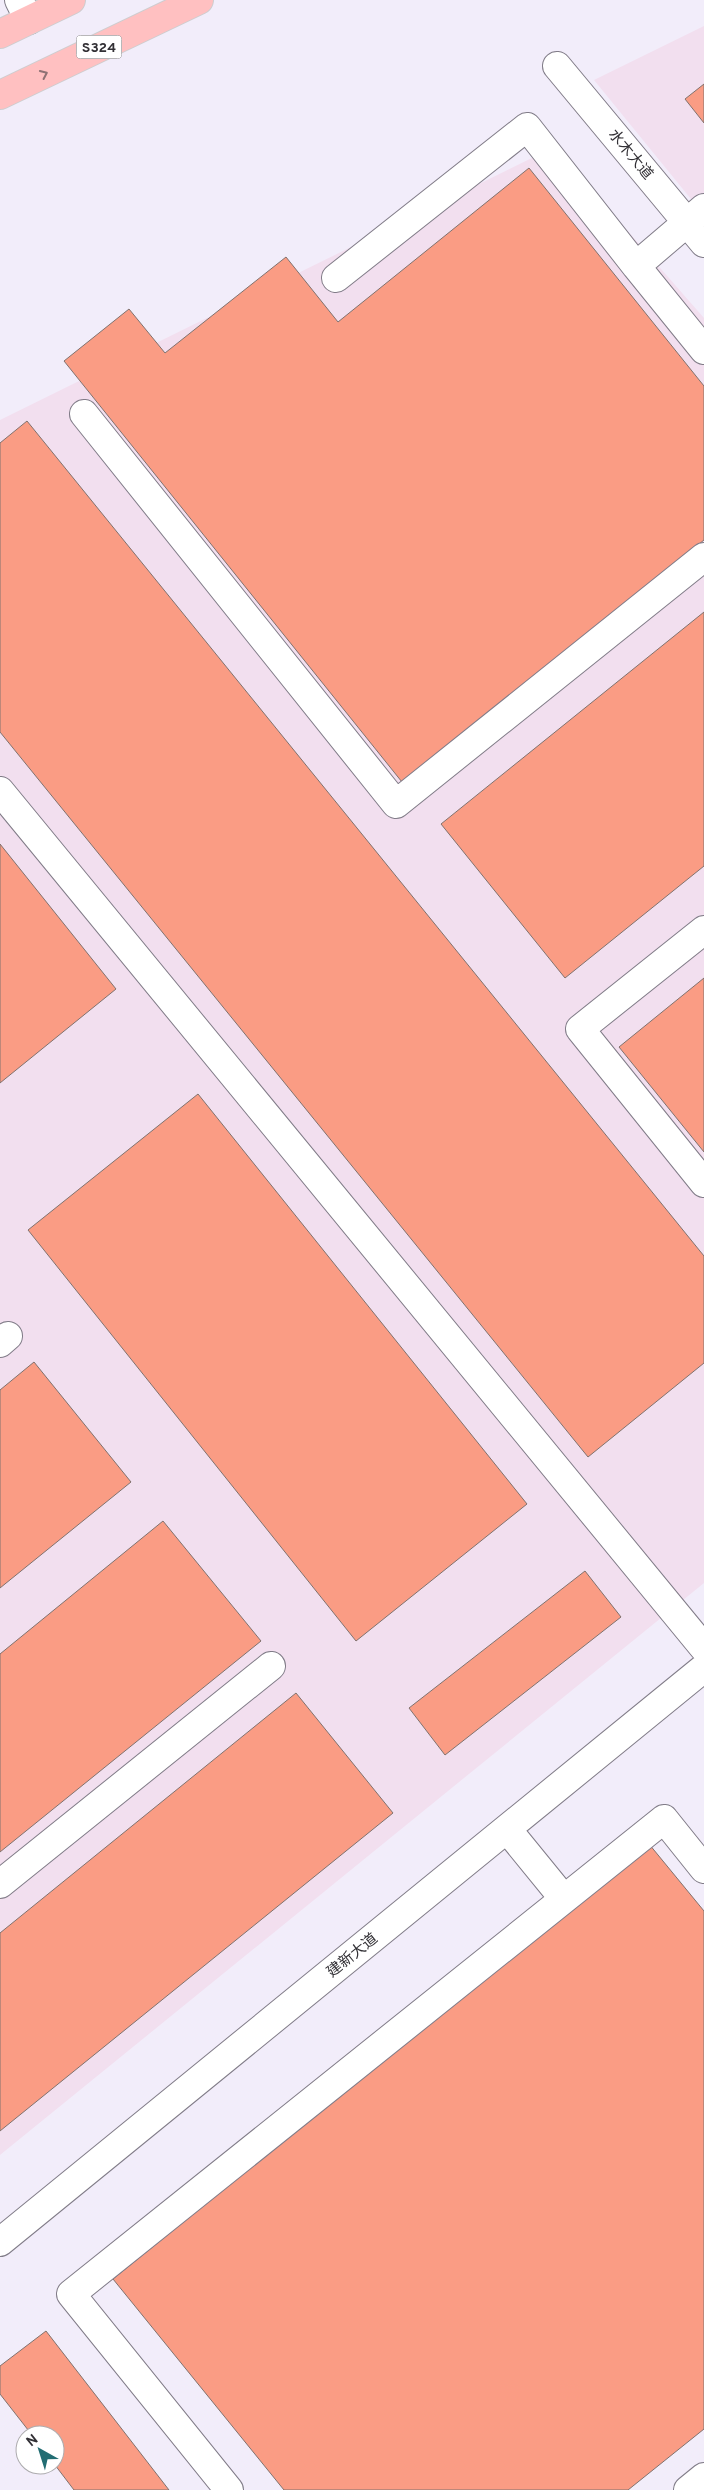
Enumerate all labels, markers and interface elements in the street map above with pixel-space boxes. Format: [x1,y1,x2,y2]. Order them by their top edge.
road number: S324 [76,36,122,58]
one-way arrow [39,69,48,80]
street label: 水木大道 [603,126,656,184]
street label: 建新大道 [324,1930,382,1982]
north arrow [15,2425,65,2475]
text: N [24,2431,42,2451]

